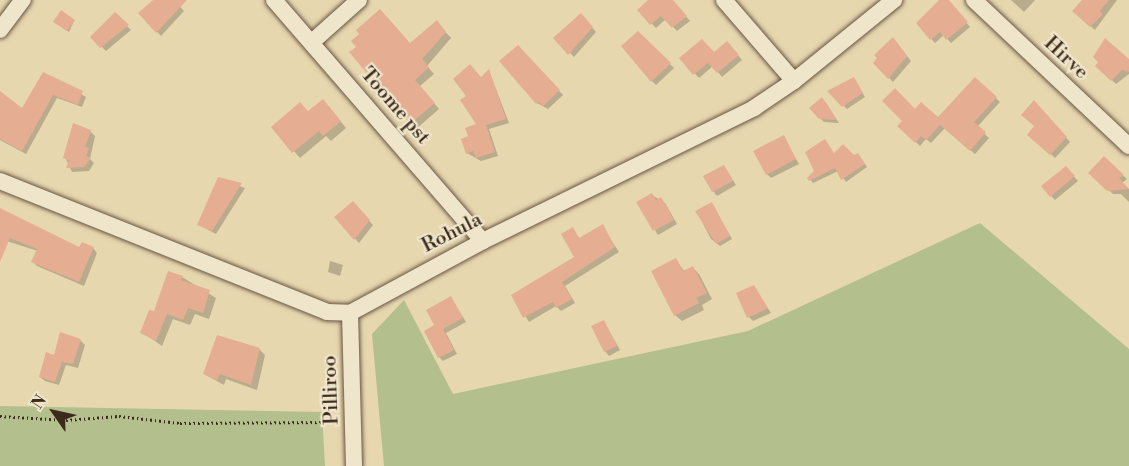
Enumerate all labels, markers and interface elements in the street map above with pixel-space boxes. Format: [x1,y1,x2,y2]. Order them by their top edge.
street label: Hirve [1039,32,1093,84]
street label: Toome pst [355,63,435,149]
street label: Rohula [418,208,486,258]
street label: Pilliroo [318,355,344,425]
north arrow [24,382,84,442]
text: N [27,391,51,413]

